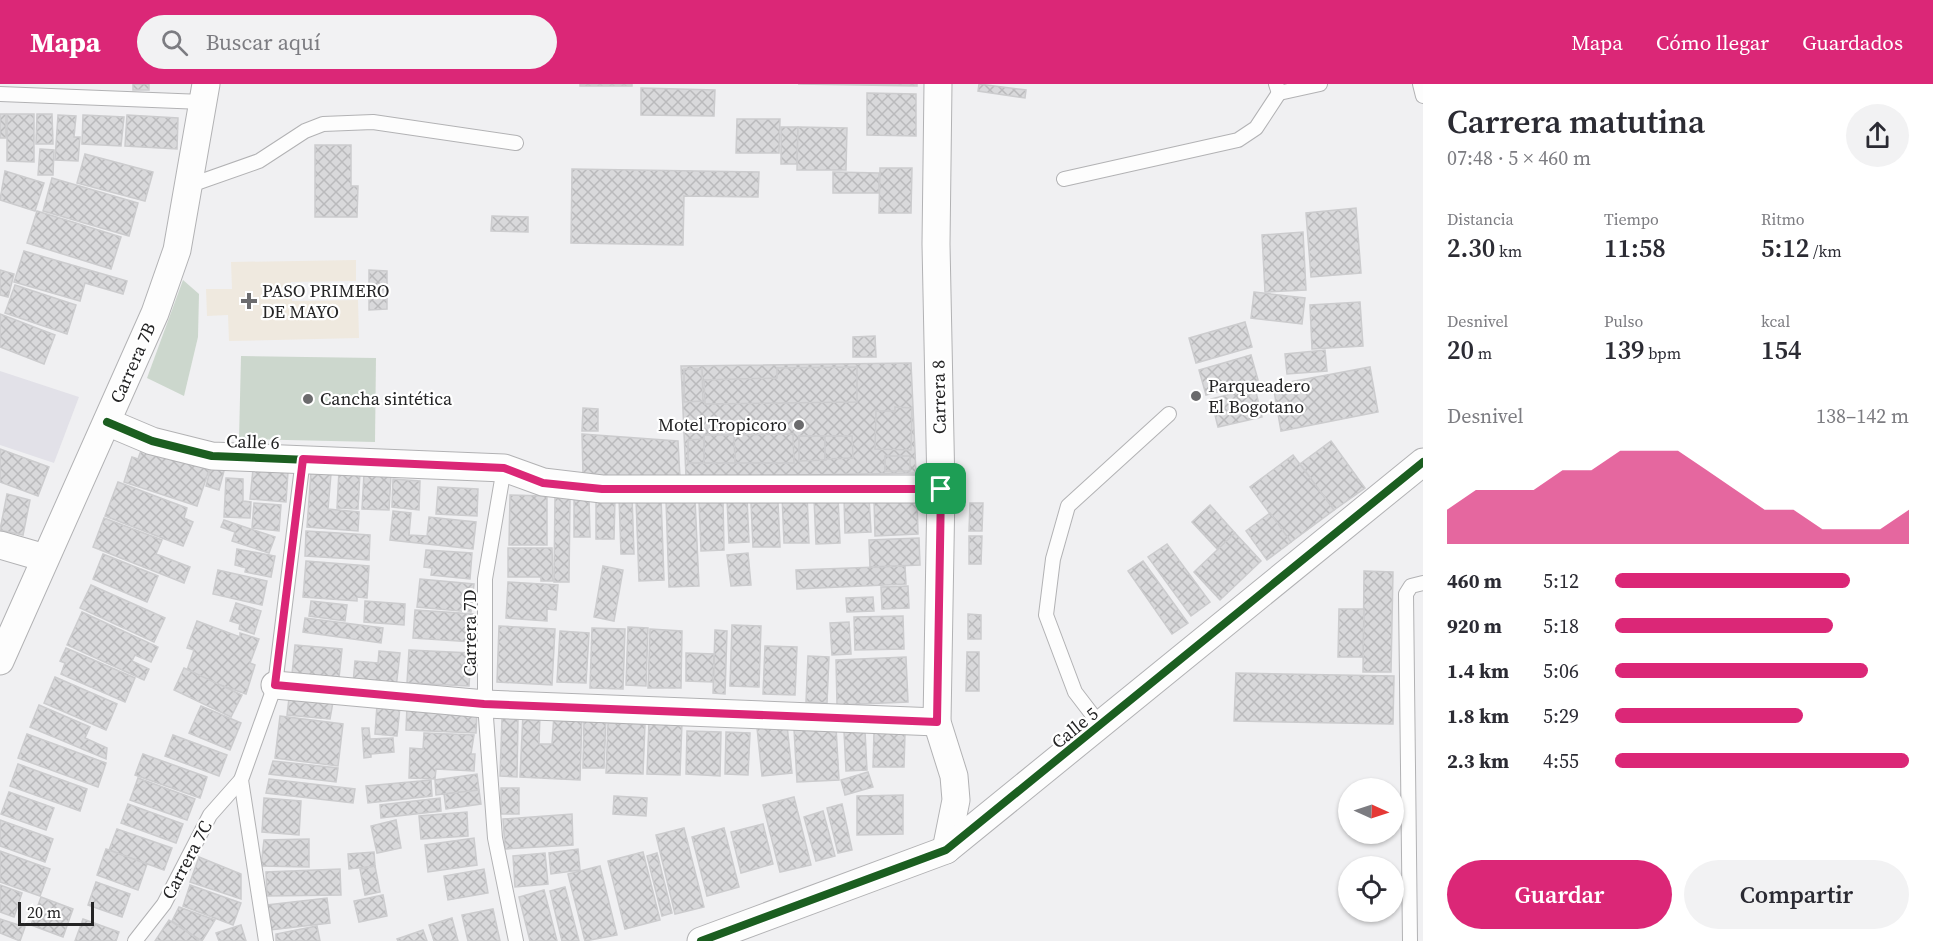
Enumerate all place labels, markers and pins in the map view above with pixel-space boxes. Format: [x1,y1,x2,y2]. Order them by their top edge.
place label: PASO PRIMERO DE MAYO [262,278,390,324]
marker: PASO PRIMERO DE MAYO [240,292,258,310]
place label: Parqueadero El Bogotano [1208,373,1310,419]
place label: Cancha sintética [320,386,453,411]
marker: Parqueadero El Bogotano [1189,389,1203,403]
marker: Cancha sintética [301,392,315,406]
place label: Motel Tropicoro [658,412,787,437]
marker: Motel Tropicoro [792,418,806,432]
pin [915,463,966,514]

